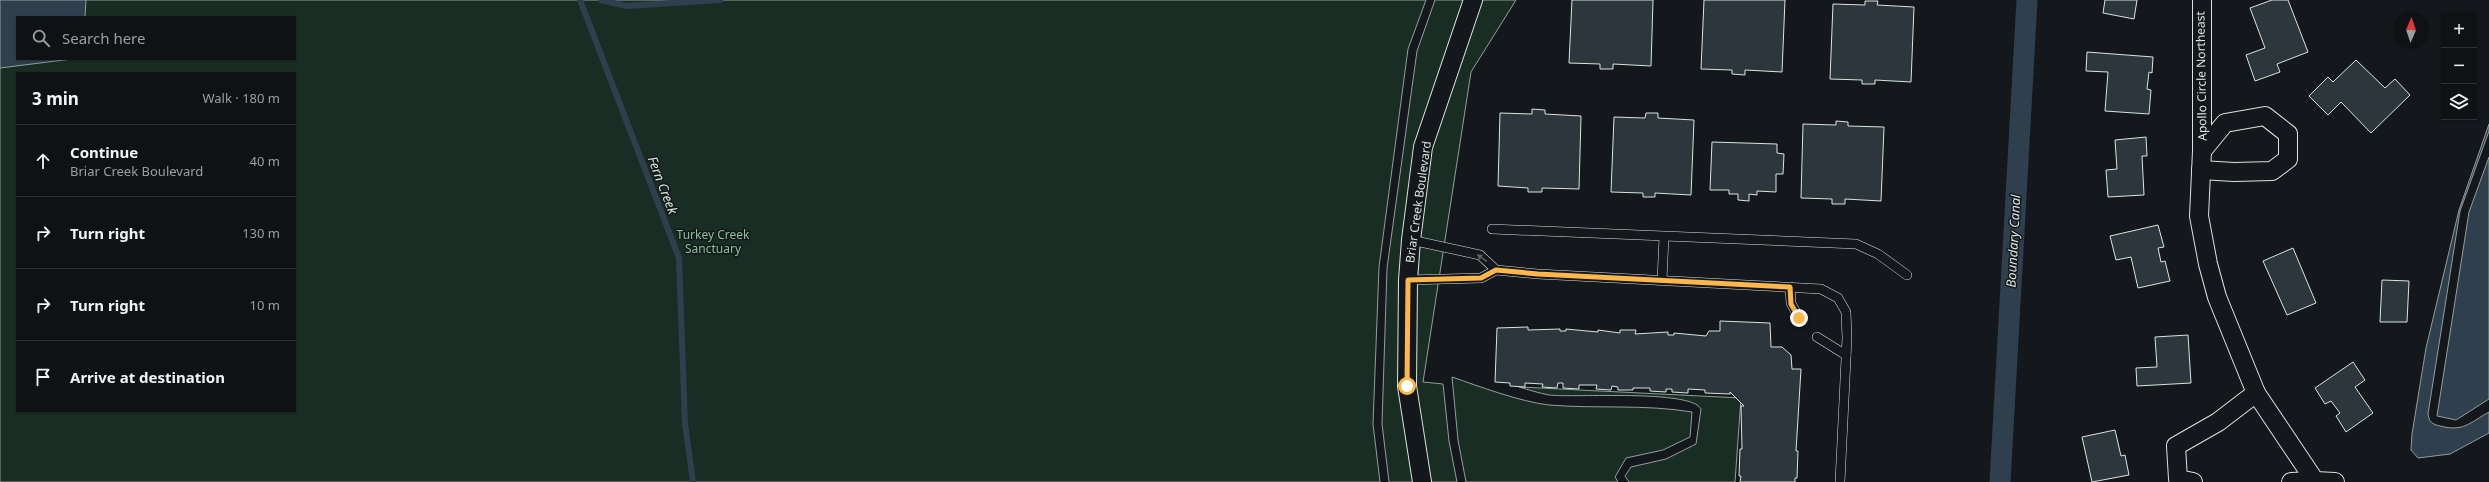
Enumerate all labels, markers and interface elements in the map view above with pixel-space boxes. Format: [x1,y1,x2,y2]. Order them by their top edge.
street label: Apollo Circle Northeast [2191,10,2211,141]
north arrow [2393,12,2429,48]
map controls [2441,12,2477,120]
button: + [2441,12,2477,48]
search box [16,16,296,60]
icon: search [30,27,52,49]
text: Search here [62,28,145,48]
button: − [2441,48,2477,84]
button: layers [2441,84,2477,120]
text: 3 min [32,87,79,110]
text: Walk · 180 m [202,89,280,107]
street label: Briar Creek Boulevard [1401,140,1435,264]
text: Continue [70,142,138,162]
icon: ahead [32,150,54,172]
text: 40 m [250,152,280,170]
water label: Fern Creek [644,153,682,217]
text: Briar Creek Boulevard [70,162,203,180]
water label: Boundary Canal [2002,193,2024,288]
icon: right [32,222,54,244]
text: Turn right [70,223,145,243]
text: 130 m [242,224,280,242]
park label: Turkey Creek Sanctuary [677,226,750,257]
one-way arrow [1476,254,1487,262]
icon: right [32,294,54,316]
text: Turn right [70,295,145,315]
text: 10 m [250,296,280,314]
route end [1790,309,1808,327]
icon: arrive [32,366,54,388]
text: Arrive at destination [70,367,225,387]
route start [1398,377,1416,395]

